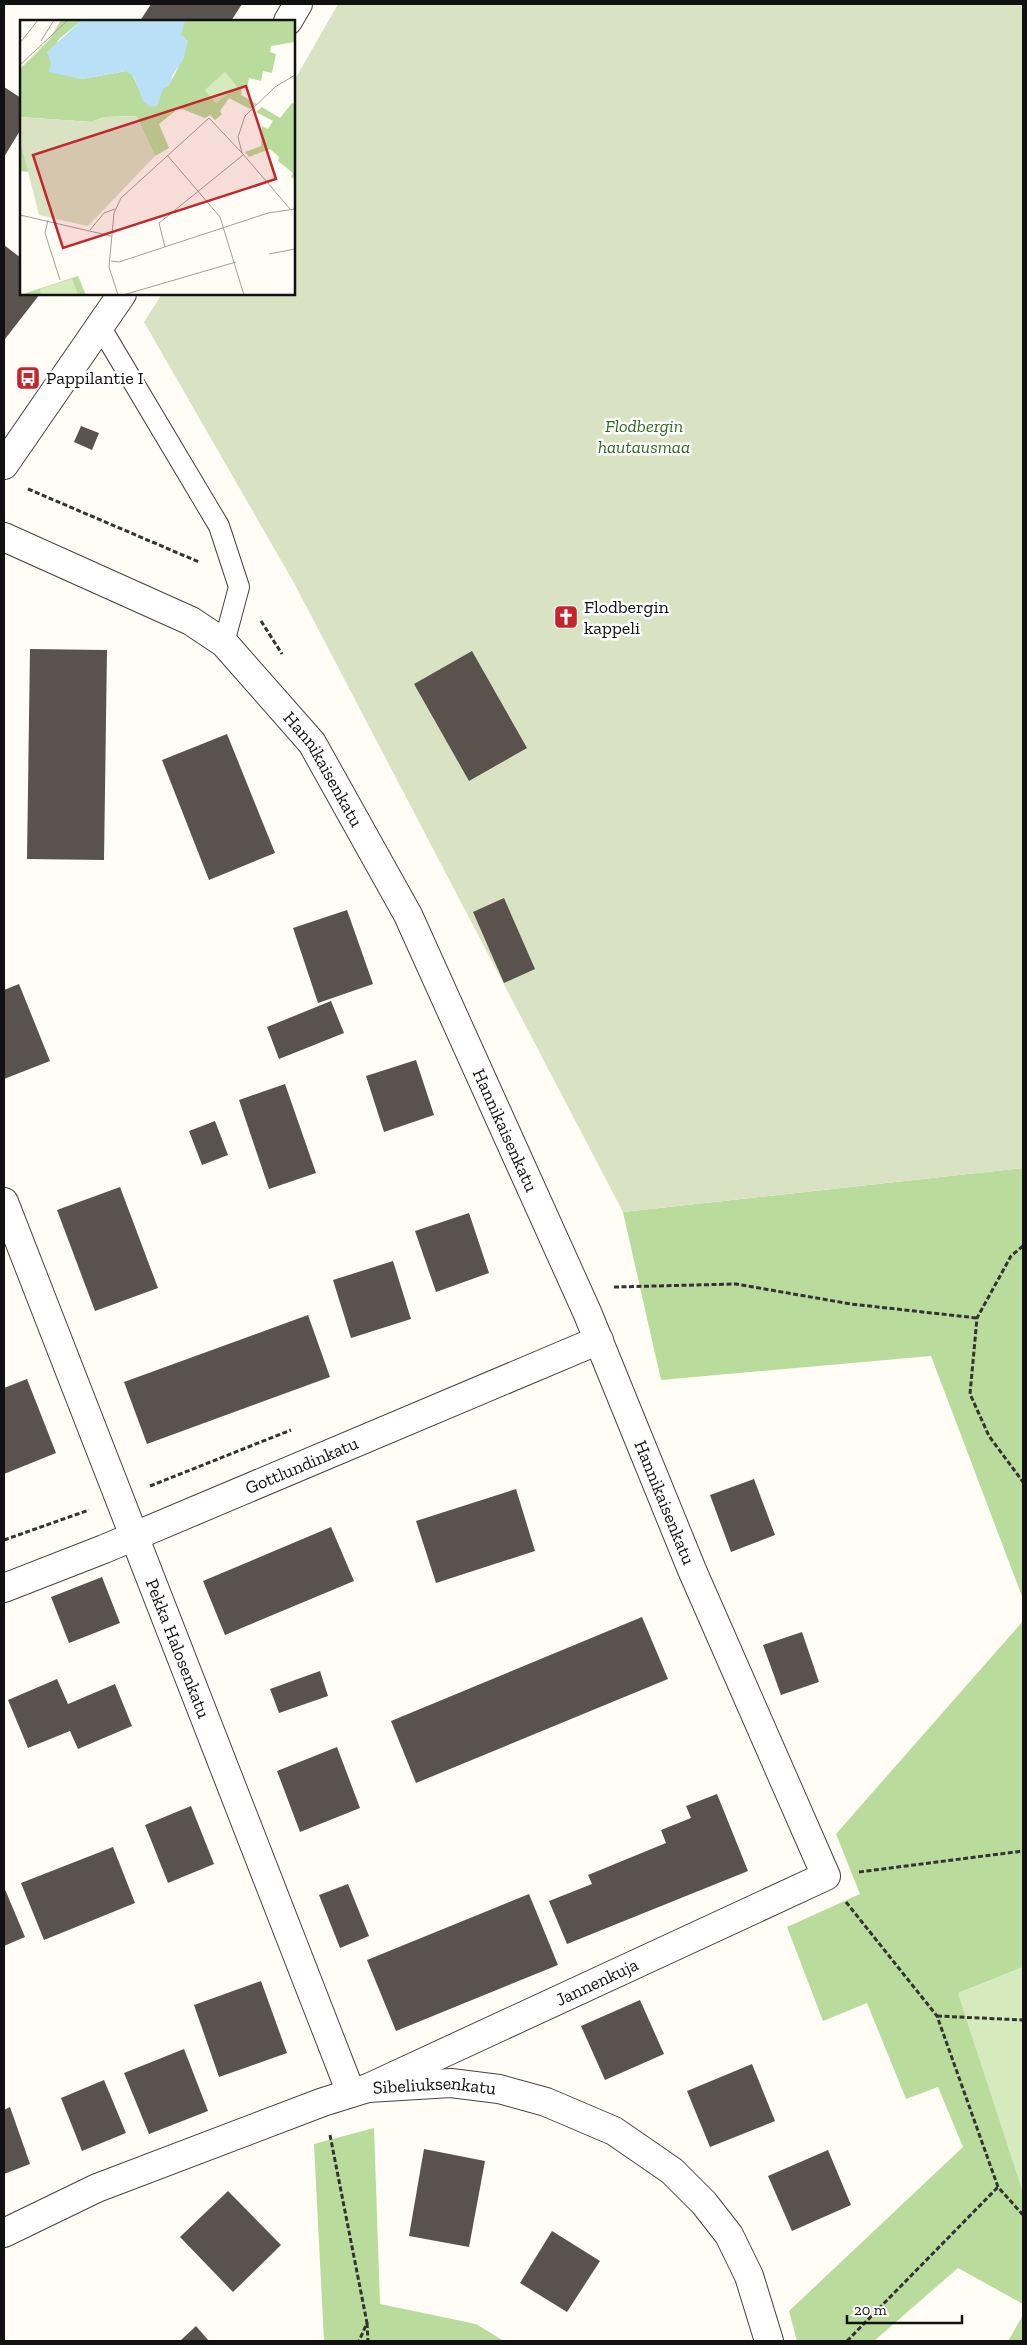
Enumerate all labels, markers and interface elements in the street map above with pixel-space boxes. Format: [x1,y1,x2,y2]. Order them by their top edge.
inset map [20,20,295,295]
bus stop icon: Pappilantie I [15,365,41,391]
place label: Pappilantie I [46,367,144,389]
park label: Flodbergin hautausmaa [598,415,690,458]
place label: Flodbergin kappeli [584,596,669,639]
church icon: Flodbergin kappeli [553,604,579,630]
street label: Hannikaisenkatu [279,707,368,831]
street label: Hannikaisenkatu [468,1065,542,1195]
street label: Gottlundinkatu [242,1432,362,1499]
street label: Hannikaisenkatu [629,1437,700,1568]
street label: Pekka Halosenkatu [141,1576,215,1721]
street label: Jannenkuja [552,1953,642,2011]
street label: Sibeliuksenkatu [372,2072,497,2100]
scale bar [847,2292,962,2324]
text: 20 m [854,2301,887,2319]

